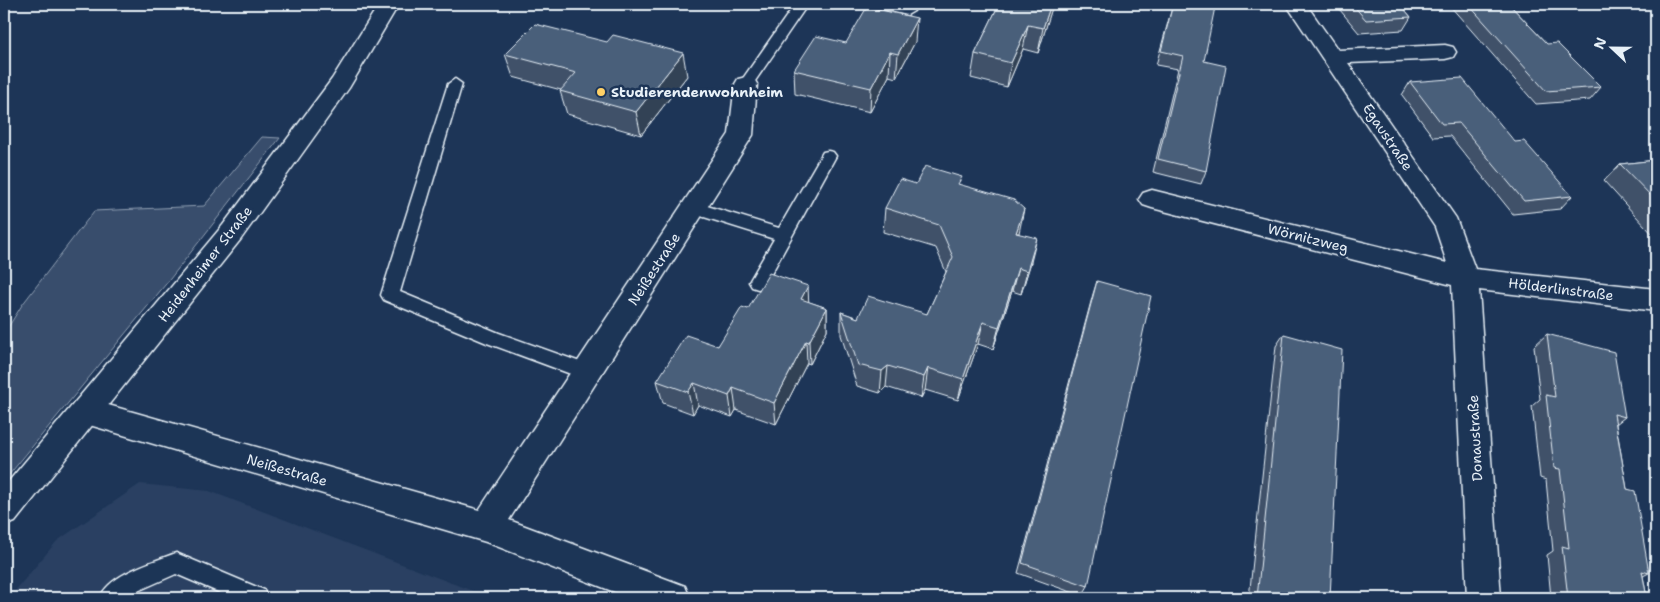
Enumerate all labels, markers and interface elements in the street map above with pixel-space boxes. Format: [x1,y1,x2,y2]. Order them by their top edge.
north arrow [1588,22,1638,72]
text: N [1590,35,1610,52]
place label: Studierendenwohnheim [611,83,783,101]
marker: Studierendenwohnheim [595,86,607,98]
street label: Egaustraße [1359,100,1417,174]
street label: Heidenheimer Straße [154,202,256,326]
street label: Wörnitzweg [1266,219,1350,257]
street label: Neißestraße [624,229,684,309]
street label: Hölderlinstraße [1507,274,1615,304]
street label: Donaustraße [1464,394,1486,482]
street label: Neißestraße [245,450,330,490]

